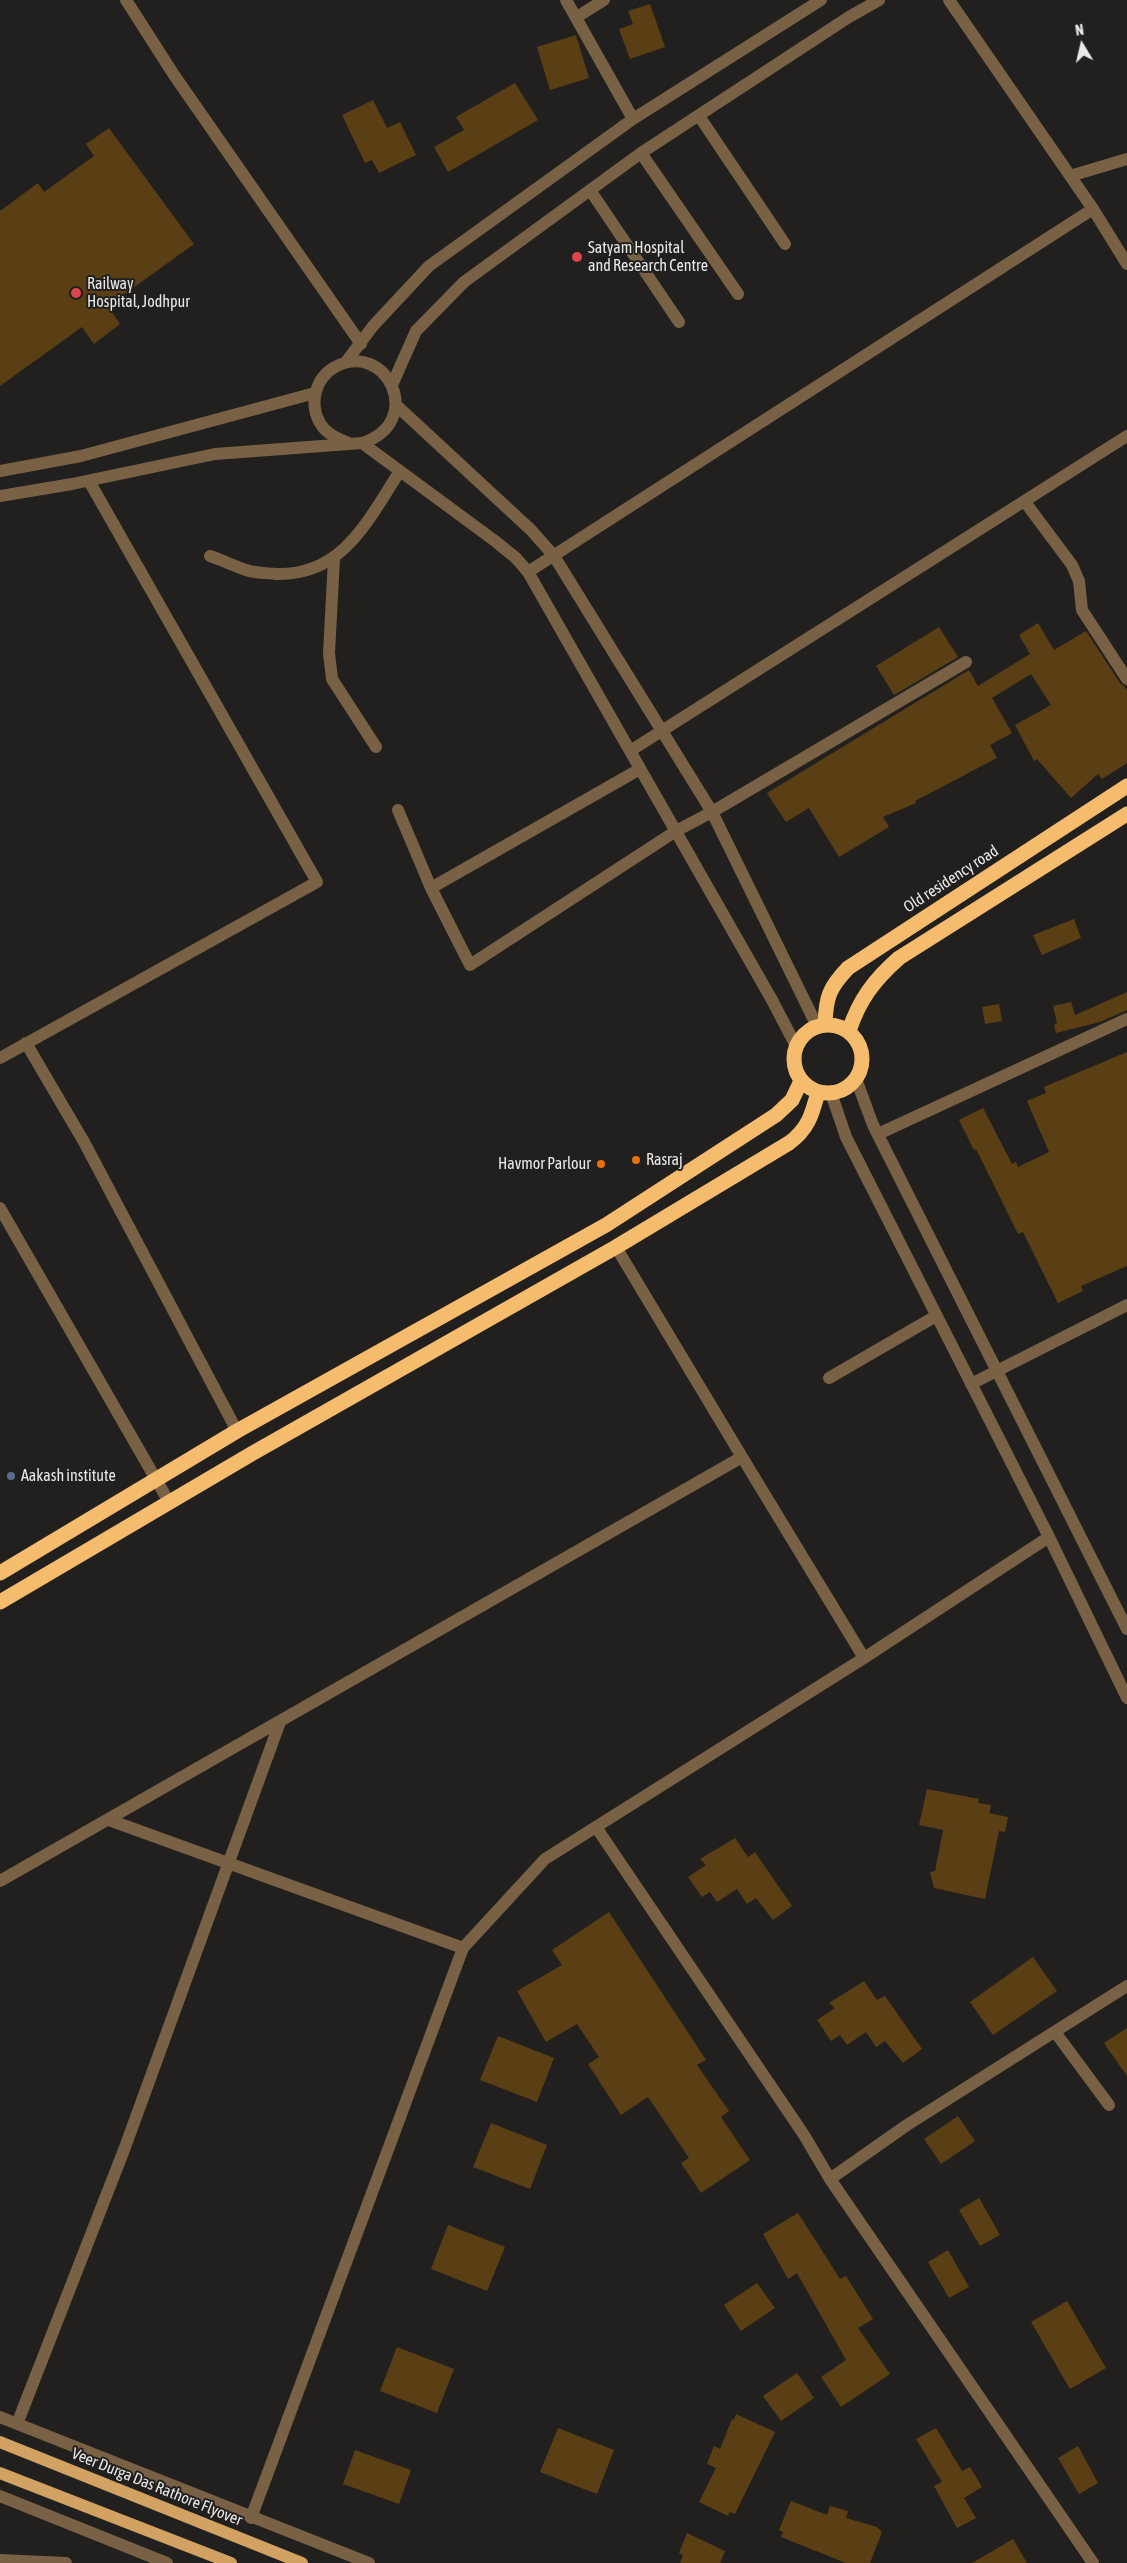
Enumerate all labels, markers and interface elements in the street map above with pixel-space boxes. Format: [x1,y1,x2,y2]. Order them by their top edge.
north arrow [1057,20,1107,70]
text: N [1074,22,1085,39]
place label: Satyam Hospital and Research Centre [588,238,708,276]
marker: Satyam Hospital and Research Centre [570,250,584,264]
place label: Railway Hospital, Jodhpur [87,274,190,312]
marker: Railway Hospital, Jodhpur [69,286,83,300]
street label: Old residency road [900,841,1002,917]
place label: Rasraj [646,1150,683,1170]
place label: Havmor Parlour [498,1154,591,1174]
marker: Rasraj [630,1154,642,1166]
marker: Havmor Parlour [595,1158,607,1170]
place label: Aakash institute [21,1466,116,1486]
marker: Aakash institute [5,1470,17,1482]
street label: Veer Durga Das Rathore Flyover [69,2444,245,2530]

